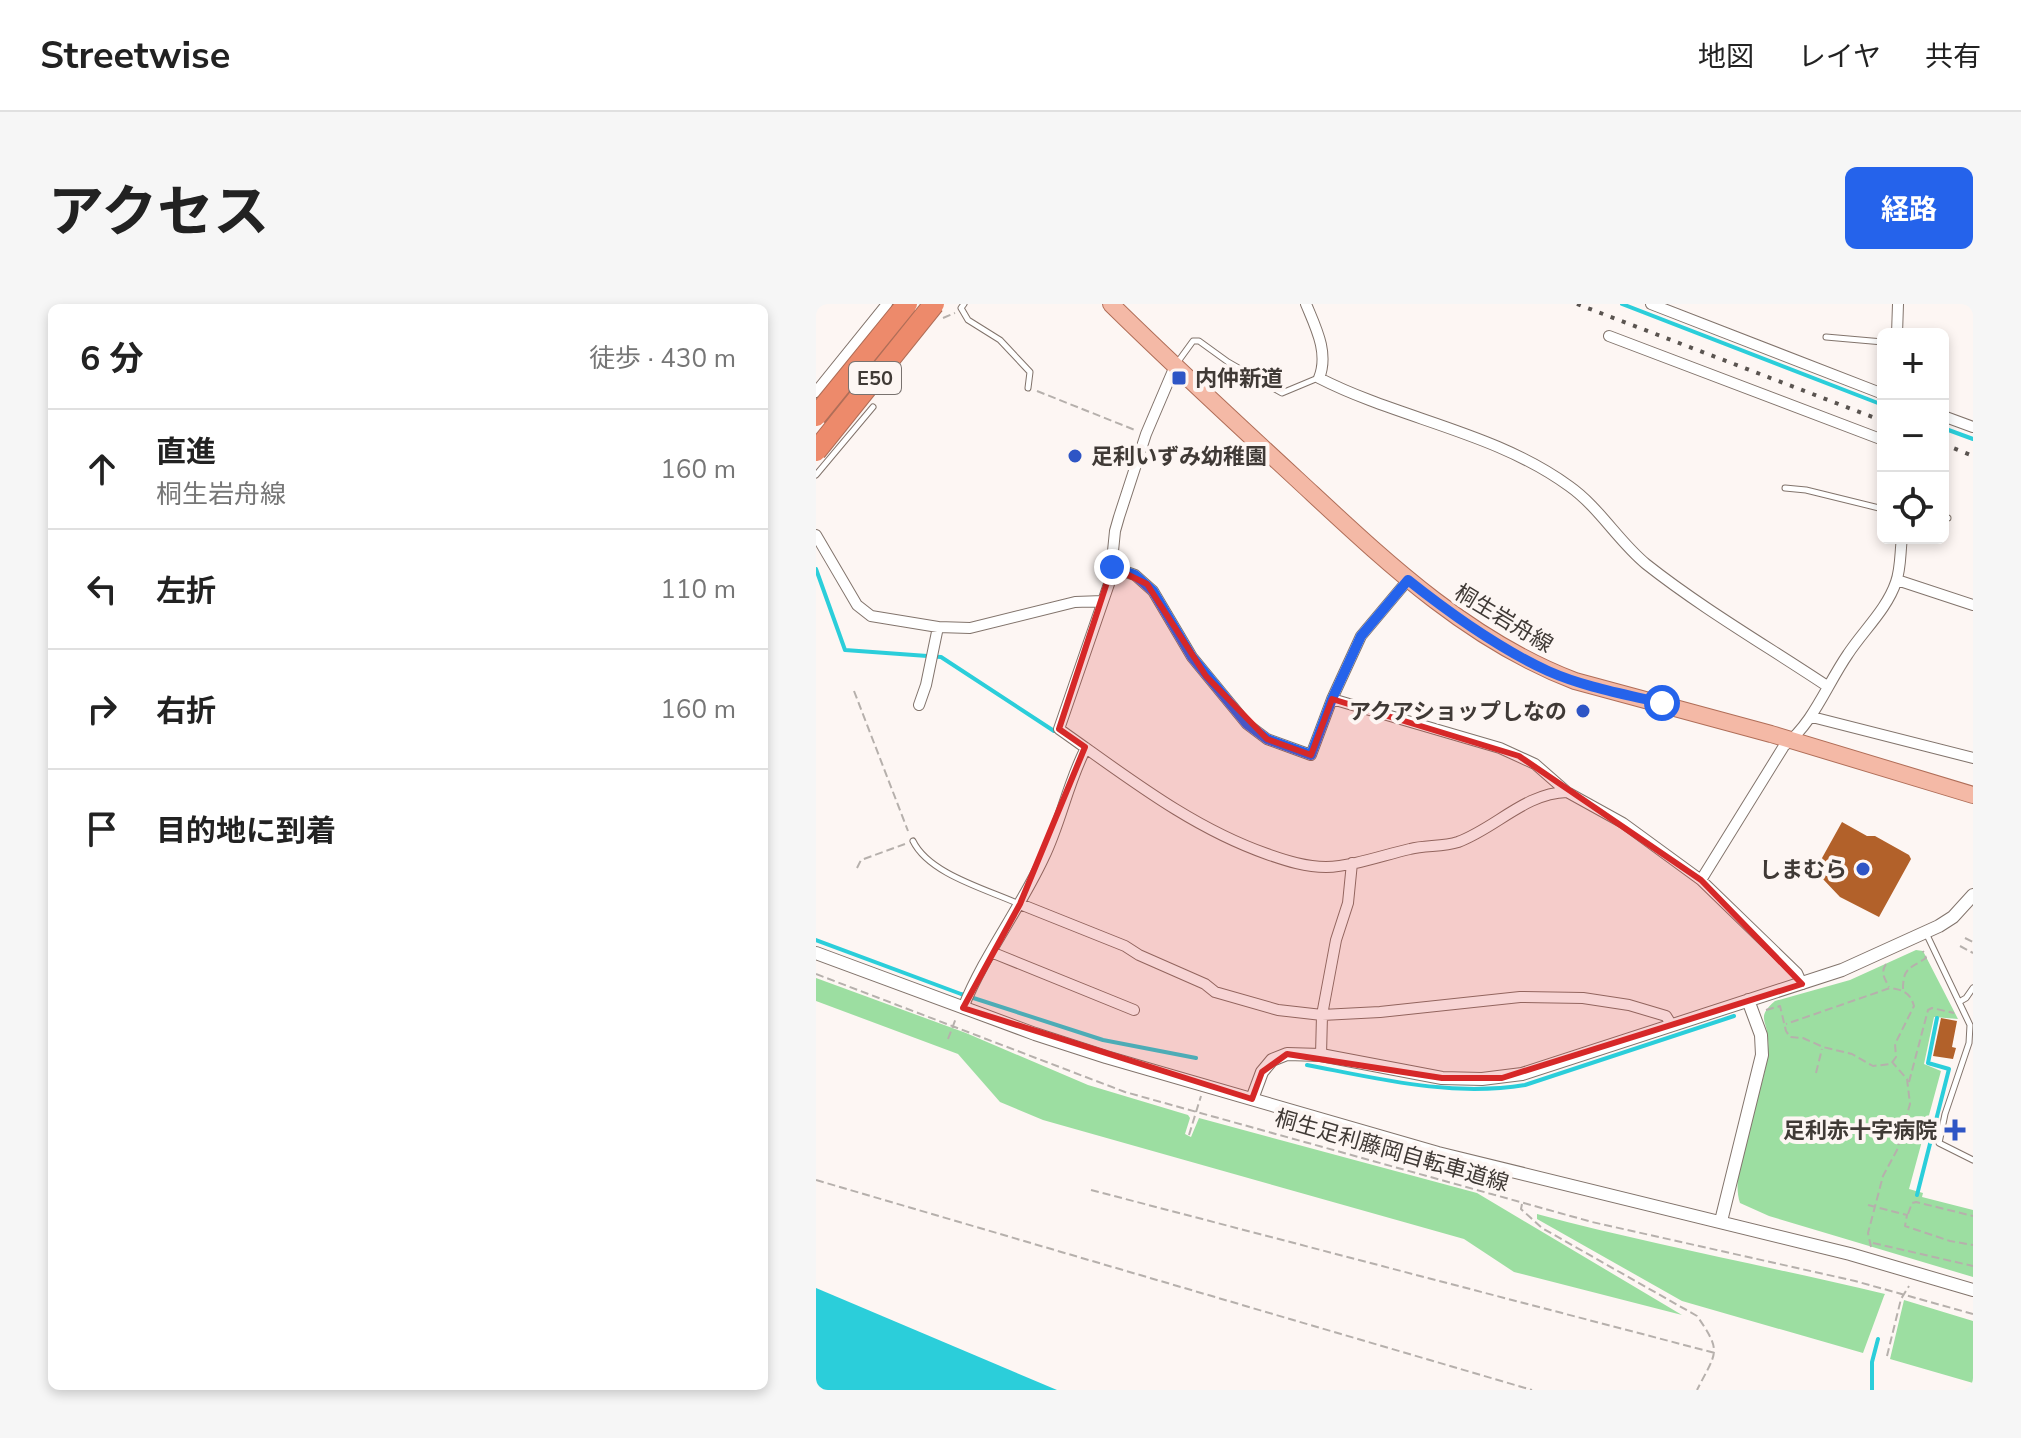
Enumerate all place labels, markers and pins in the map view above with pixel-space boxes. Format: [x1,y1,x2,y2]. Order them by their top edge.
place label: 内仲新道 [1195,364,1283,394]
marker: 内仲新道 [1170,369,1188,387]
place label: 足利いずみ幼稚園 [1091,442,1267,472]
marker: 足利いずみ幼稚園 [1066,447,1084,465]
place label: アクアショップしなの [1349,697,1567,727]
marker: アクアショップしなの [1574,702,1592,720]
place label: しまむら [1759,855,1847,885]
marker: しまむら [1854,860,1872,878]
place label: 足利赤十字病院 [1783,1116,1937,1146]
marker: 足利赤十字病院 [1944,1119,1966,1141]

